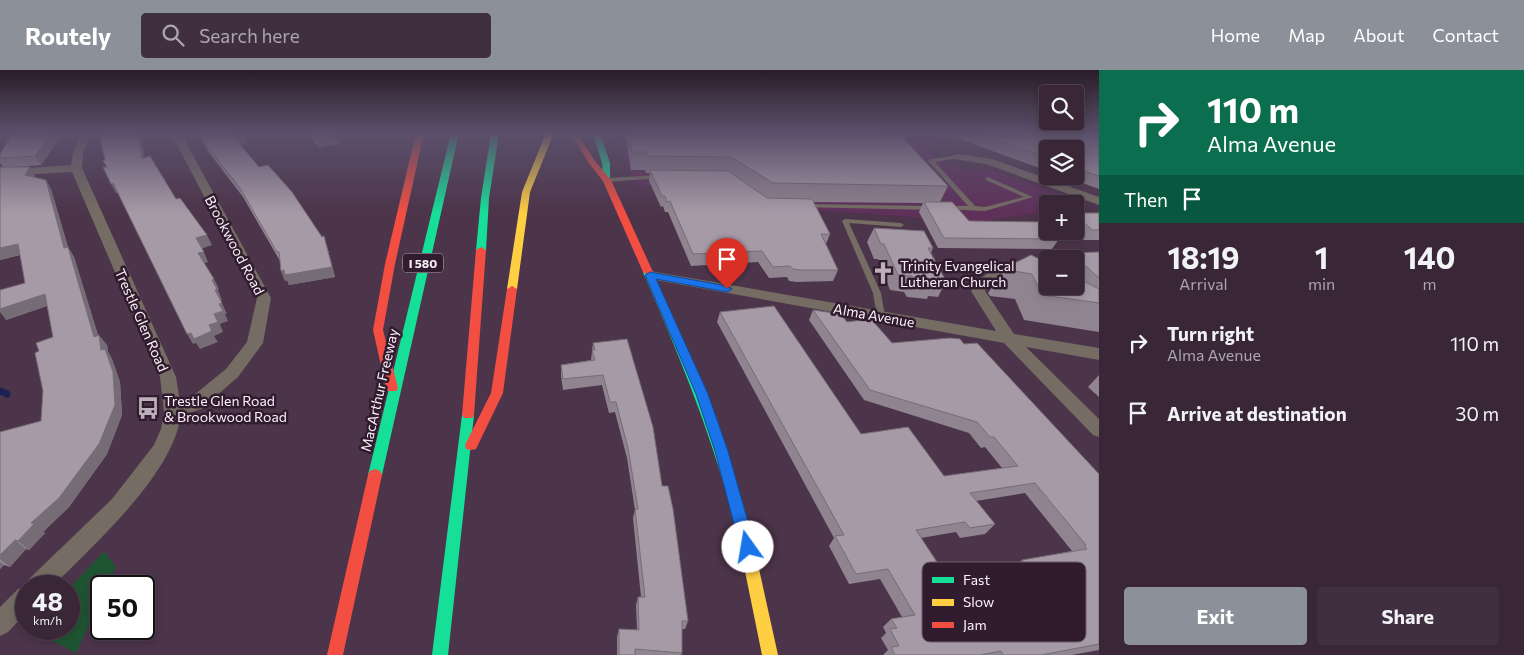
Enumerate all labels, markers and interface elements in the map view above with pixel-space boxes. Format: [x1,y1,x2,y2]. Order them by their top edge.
search box [141,13,491,58]
text: Routely [25,21,111,50]
icon: search [159,21,187,49]
text: Search here [199,24,300,47]
text: Home [1211,24,1260,46]
text: Map [1288,24,1325,46]
text: About [1353,24,1405,46]
text: Contact [1433,24,1499,46]
map controls [1039,85,1084,295]
button: search [1039,85,1084,130]
text: 110 m [1207,87,1299,130]
icon: right [1124,90,1189,155]
text: Alma Avenue [1207,130,1336,157]
button: layers [1039,140,1084,185]
icon: arrive [1178,185,1206,213]
text: Then [1124,188,1168,211]
street label: Brookwood Road [202,193,268,297]
button: + [1039,195,1084,240]
pin [706,238,748,289]
text: 18:19 [1167,238,1240,275]
text: 1 [1315,238,1328,275]
text: 140 [1404,238,1456,275]
icon: arrive [713,245,741,273]
button: − [1039,250,1084,295]
road number: I 580 [403,254,443,272]
place label: Trinity Evangelical Lutheran Church [900,257,1015,290]
church icon: Trinity Evangelical Lutheran Church [870,260,896,286]
street label: Trestle Glen Road [112,266,172,374]
text: Arrival [1179,274,1228,293]
text: min [1308,274,1335,293]
text: m [1423,274,1437,293]
street label: Alma Avenue [832,300,916,330]
text: Turn right [1167,322,1254,345]
street label: MacArthur Freeway [357,327,401,453]
icon: right [1124,329,1152,357]
text: 110 m [1450,332,1499,355]
text: Alma Avenue [1167,345,1261,364]
place label: Trestle Glen Road & Brookwood Road [164,392,287,425]
bus stop icon: Trestle Glen Road & Brookwood Road [135,395,161,421]
icon: arrive [1124,399,1152,427]
text: Arrive at destination [1167,402,1347,425]
text: 30 m [1456,402,1499,425]
position arrow [721,520,773,572]
legend [922,562,1086,642]
text: Fast [963,571,990,588]
speed limit sign: 50 [90,575,155,640]
text: 48 [32,586,63,616]
button: Exit [1124,587,1307,645]
button: Share [1317,587,1499,645]
text: Slow [963,593,994,610]
text: km/h [33,613,62,627]
text: Jam [963,616,987,633]

